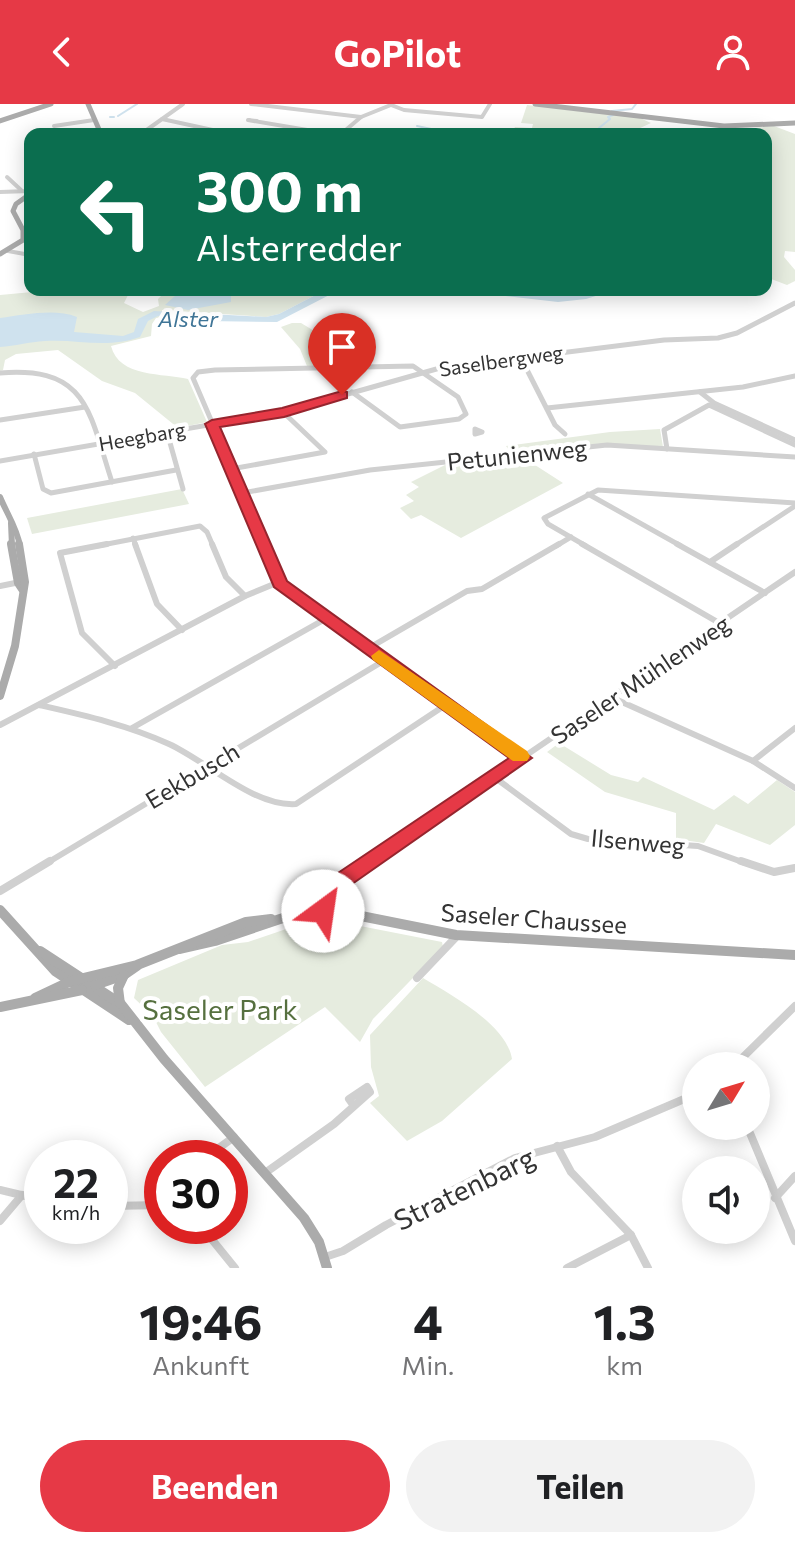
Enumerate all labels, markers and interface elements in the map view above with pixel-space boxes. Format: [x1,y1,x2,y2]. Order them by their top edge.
icon: back [40,30,84,74]
text: GoPilot [334,30,461,74]
icon: person [711,30,755,74]
text: 300 m [196,155,363,224]
icon: left [64,160,168,264]
text: Alsterredder [196,224,402,268]
water label: Alster [157,305,219,332]
pin [308,313,376,395]
icon: arrive [320,325,364,369]
street label: Saselbergweg [437,339,565,381]
street label: Heegbarg [97,417,188,455]
street label: Petunienweg [445,432,589,476]
street label: Saseler Mühlenweg [545,608,735,750]
street label: Eekbusch [140,736,244,814]
street label: Ilsenweg [590,822,686,860]
position arrow [281,869,365,953]
street label: Saseler Chaussee [440,897,628,939]
park label: Saseler Park [142,992,298,1026]
north arrow [682,1052,770,1140]
map controls [682,1052,770,1244]
street label: Stratenbarg [388,1139,540,1237]
speed limit sign: 30 [144,1140,248,1244]
button: sound [682,1156,770,1244]
text: 22 [53,1157,99,1206]
text: km/h [52,1200,100,1224]
text: 19:46 [139,1291,262,1350]
text: 4 [413,1291,443,1350]
text: 1.3 [593,1291,656,1350]
text: Ankunft [152,1349,249,1380]
text: Min. [402,1349,454,1380]
text: km [606,1349,643,1380]
button: Beenden [40,1440,390,1532]
button: Teilen [406,1440,755,1532]

